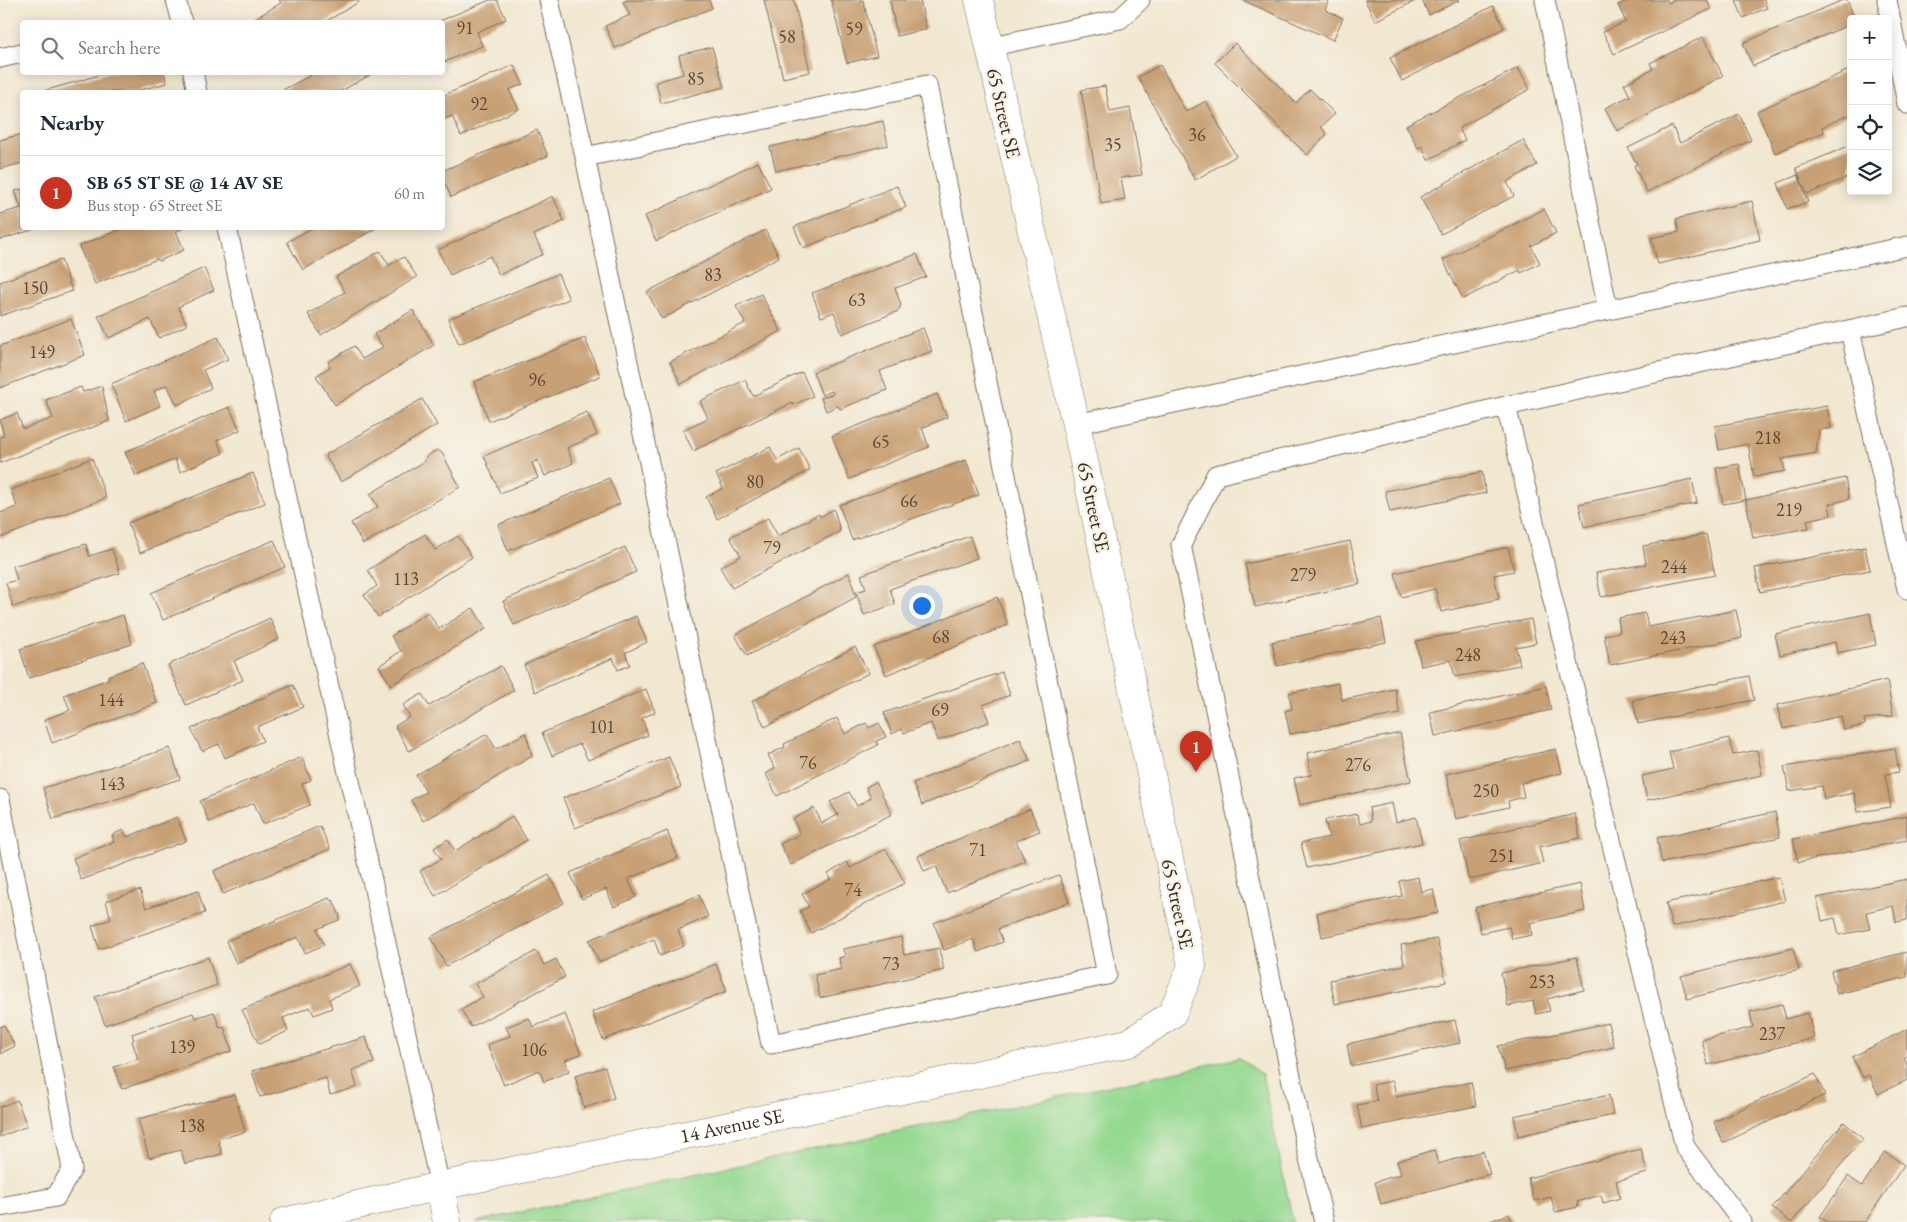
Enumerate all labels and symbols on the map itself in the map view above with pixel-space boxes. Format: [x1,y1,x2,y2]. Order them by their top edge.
house number: 91 [456,16,474,39]
house number: 59 [845,17,863,40]
house number: 58 [778,25,796,48]
street label: 65 Street SE [981,65,1027,161]
house number: 85 [687,67,705,90]
house number: 92 [470,92,488,115]
house number: 36 [1188,123,1206,146]
house number: 35 [1104,133,1122,156]
house number: 83 [704,263,722,286]
house number: 150 [22,276,48,299]
house number: 63 [848,288,866,311]
house number: 149 [29,340,55,363]
house number: 96 [528,368,546,391]
house number: 218 [1755,426,1781,449]
house number: 65 [872,430,890,453]
street label: 65 Street SE [1072,459,1116,555]
house number: 80 [746,470,764,493]
house number: 66 [900,489,918,512]
house number: 219 [1776,498,1802,521]
house number: 79 [763,536,781,559]
house number: 244 [1661,555,1687,578]
house number: 279 [1290,563,1316,586]
house number: 113 [393,567,419,590]
your location [909,593,935,619]
house number: 68 [932,625,950,648]
house number: 243 [1660,626,1686,649]
house number: 248 [1455,643,1481,666]
house number: 144 [98,688,124,711]
house number: 69 [931,698,949,721]
house number: 101 [589,715,615,738]
pin: 1 [1180,731,1212,772]
house number: 76 [799,751,817,774]
house number: 276 [1345,753,1371,776]
house number: 143 [99,772,125,795]
house number: 250 [1473,779,1499,802]
house number: 71 [969,838,987,861]
house number: 251 [1489,844,1515,867]
street label: 65 Street SE [1156,856,1200,952]
house number: 74 [844,878,862,901]
house number: 73 [882,952,900,975]
house number: 253 [1529,970,1555,993]
house number: 237 [1759,1022,1785,1045]
house number: 139 [169,1035,195,1058]
house number: 106 [521,1038,547,1061]
street label: 14 Avenue SE [678,1102,786,1149]
house number: 138 [179,1114,205,1137]

